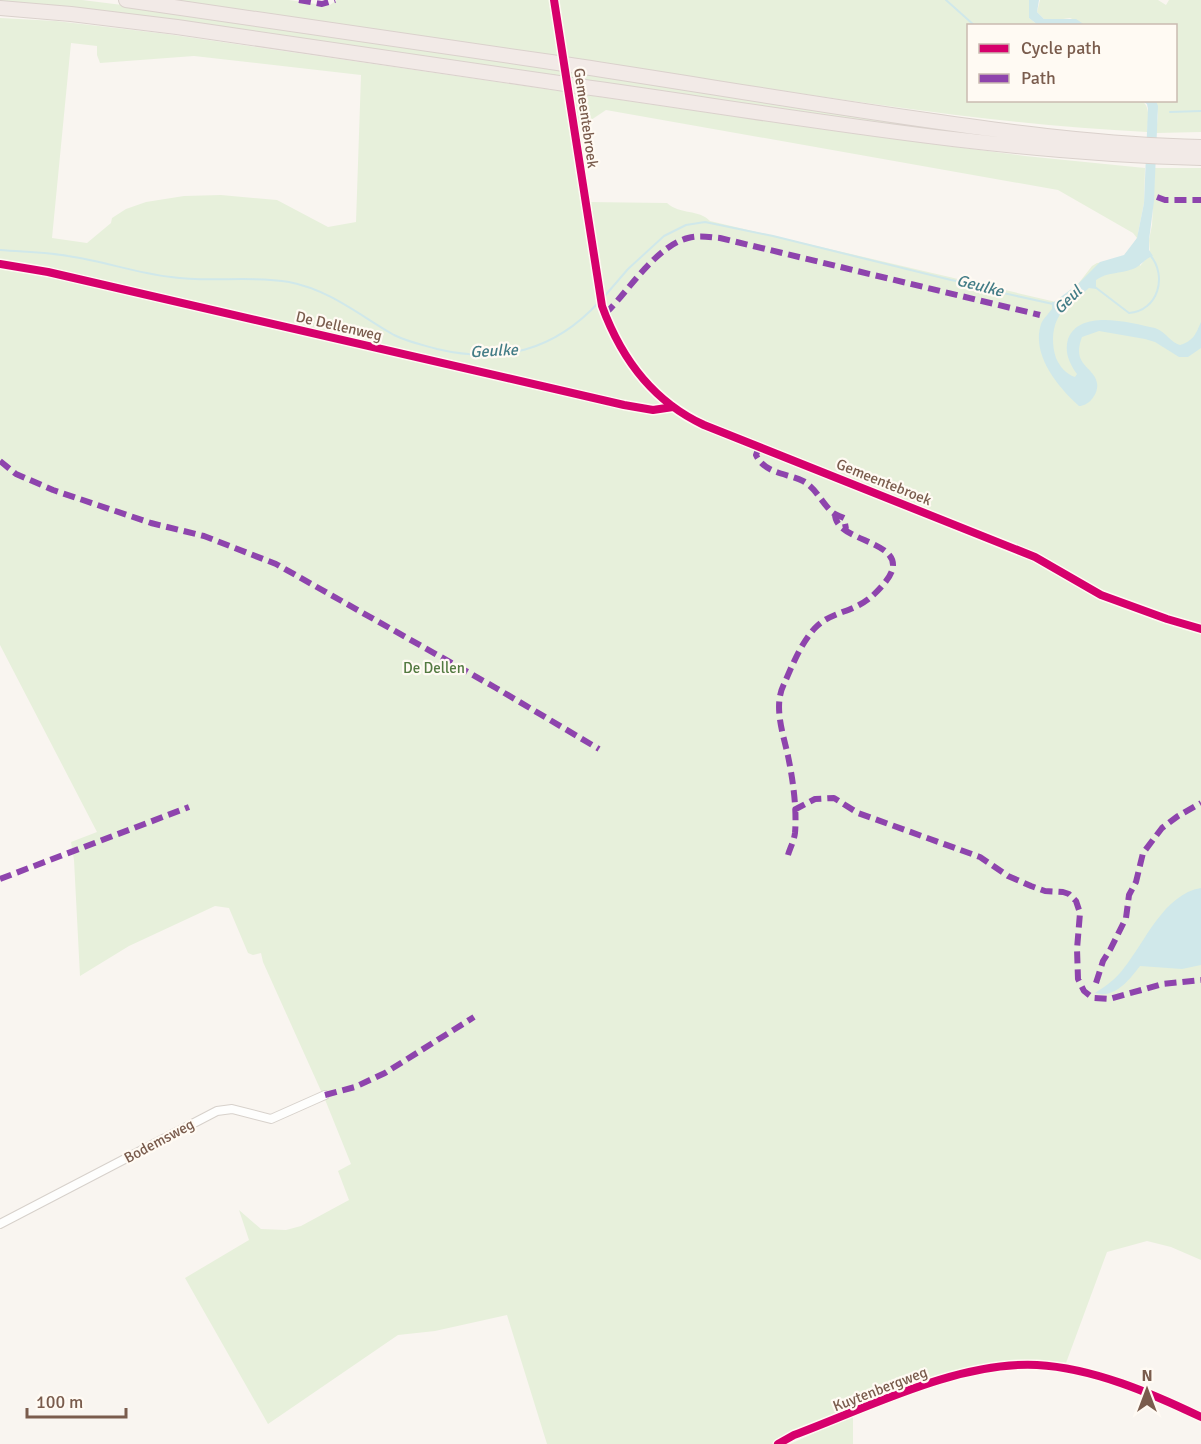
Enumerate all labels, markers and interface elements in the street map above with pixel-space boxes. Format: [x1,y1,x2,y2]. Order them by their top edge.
legend [967,24,1177,102]
text: Cycle path [1021,37,1101,59]
street label: Gemeentebroek [570,67,602,170]
text: Path [1021,67,1056,89]
water label: Geulke [955,271,1006,302]
water label: Geul [1050,281,1087,318]
street label: De Dellenweg [294,307,384,345]
water label: Geulke [470,340,519,362]
street label: Gemeentebroek [834,455,935,509]
park label: De Dellen [403,659,465,677]
street label: Bodemsweg [121,1115,197,1167]
north arrow [1117,1360,1177,1420]
street label: Kuytenbergweg [830,1363,930,1415]
text: N [1141,1366,1153,1386]
scale bar [27,1381,126,1419]
text: 100 m [36,1391,83,1413]

